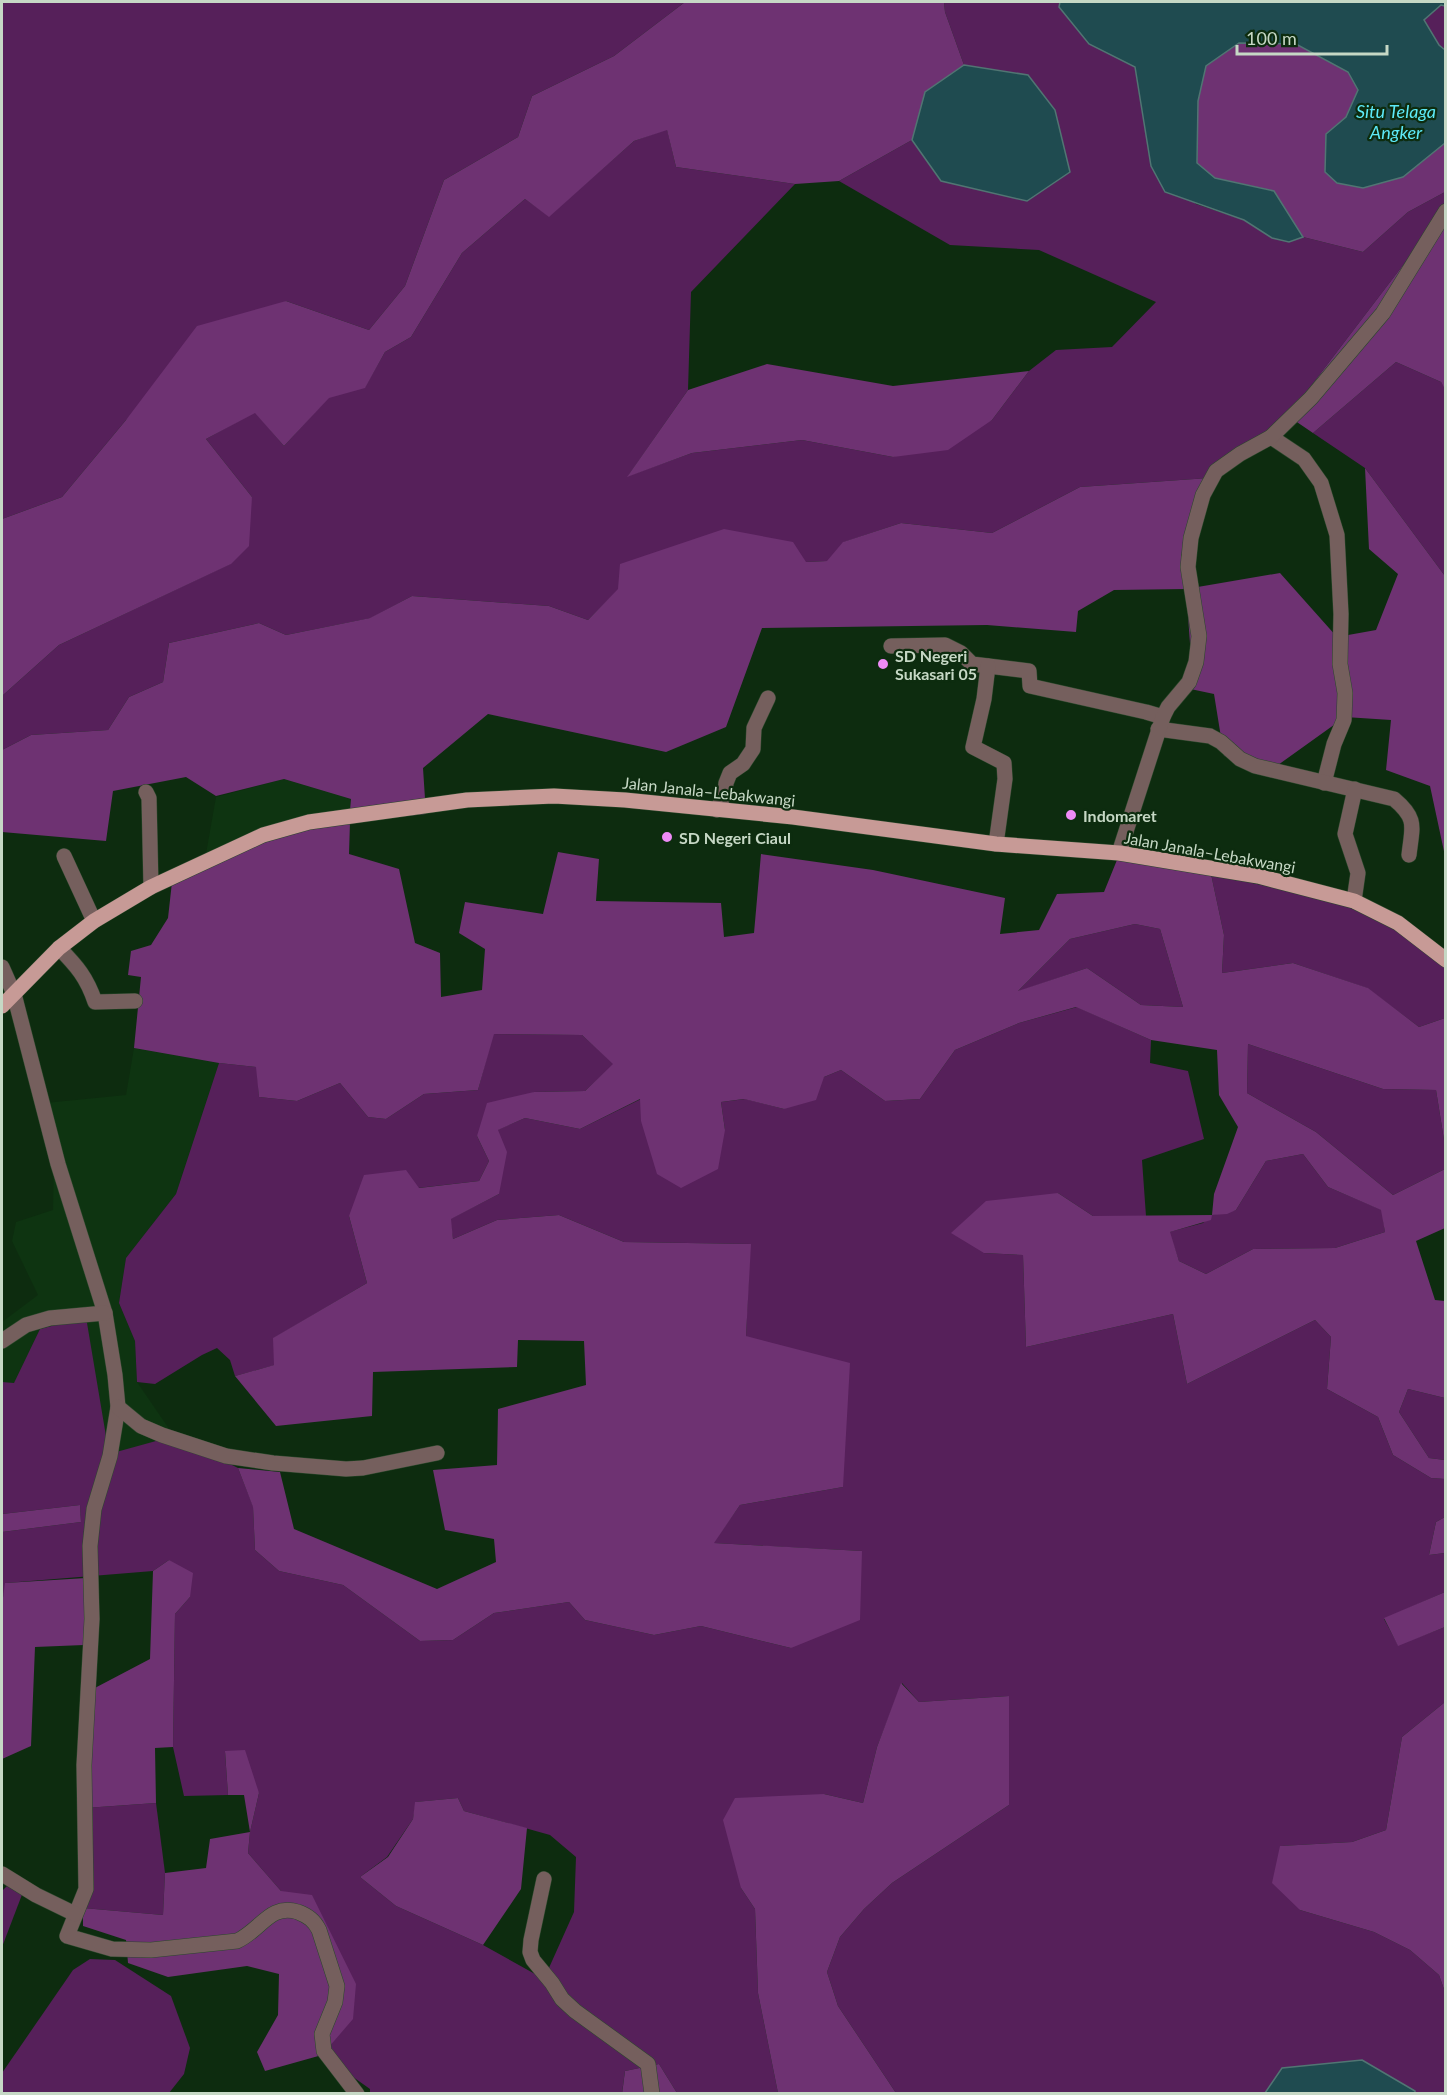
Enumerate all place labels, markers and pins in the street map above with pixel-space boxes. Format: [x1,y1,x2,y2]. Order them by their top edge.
place label: SD Negeri Sukasari 05 [895,646,977,683]
marker: SD Negeri Sukasari 05 [876,657,890,671]
place label: Indomaret [1083,806,1157,825]
marker: Indomaret [1064,808,1078,822]
place label: SD Negeri Ciaul [679,828,791,847]
marker: SD Negeri Ciaul [660,830,674,844]

